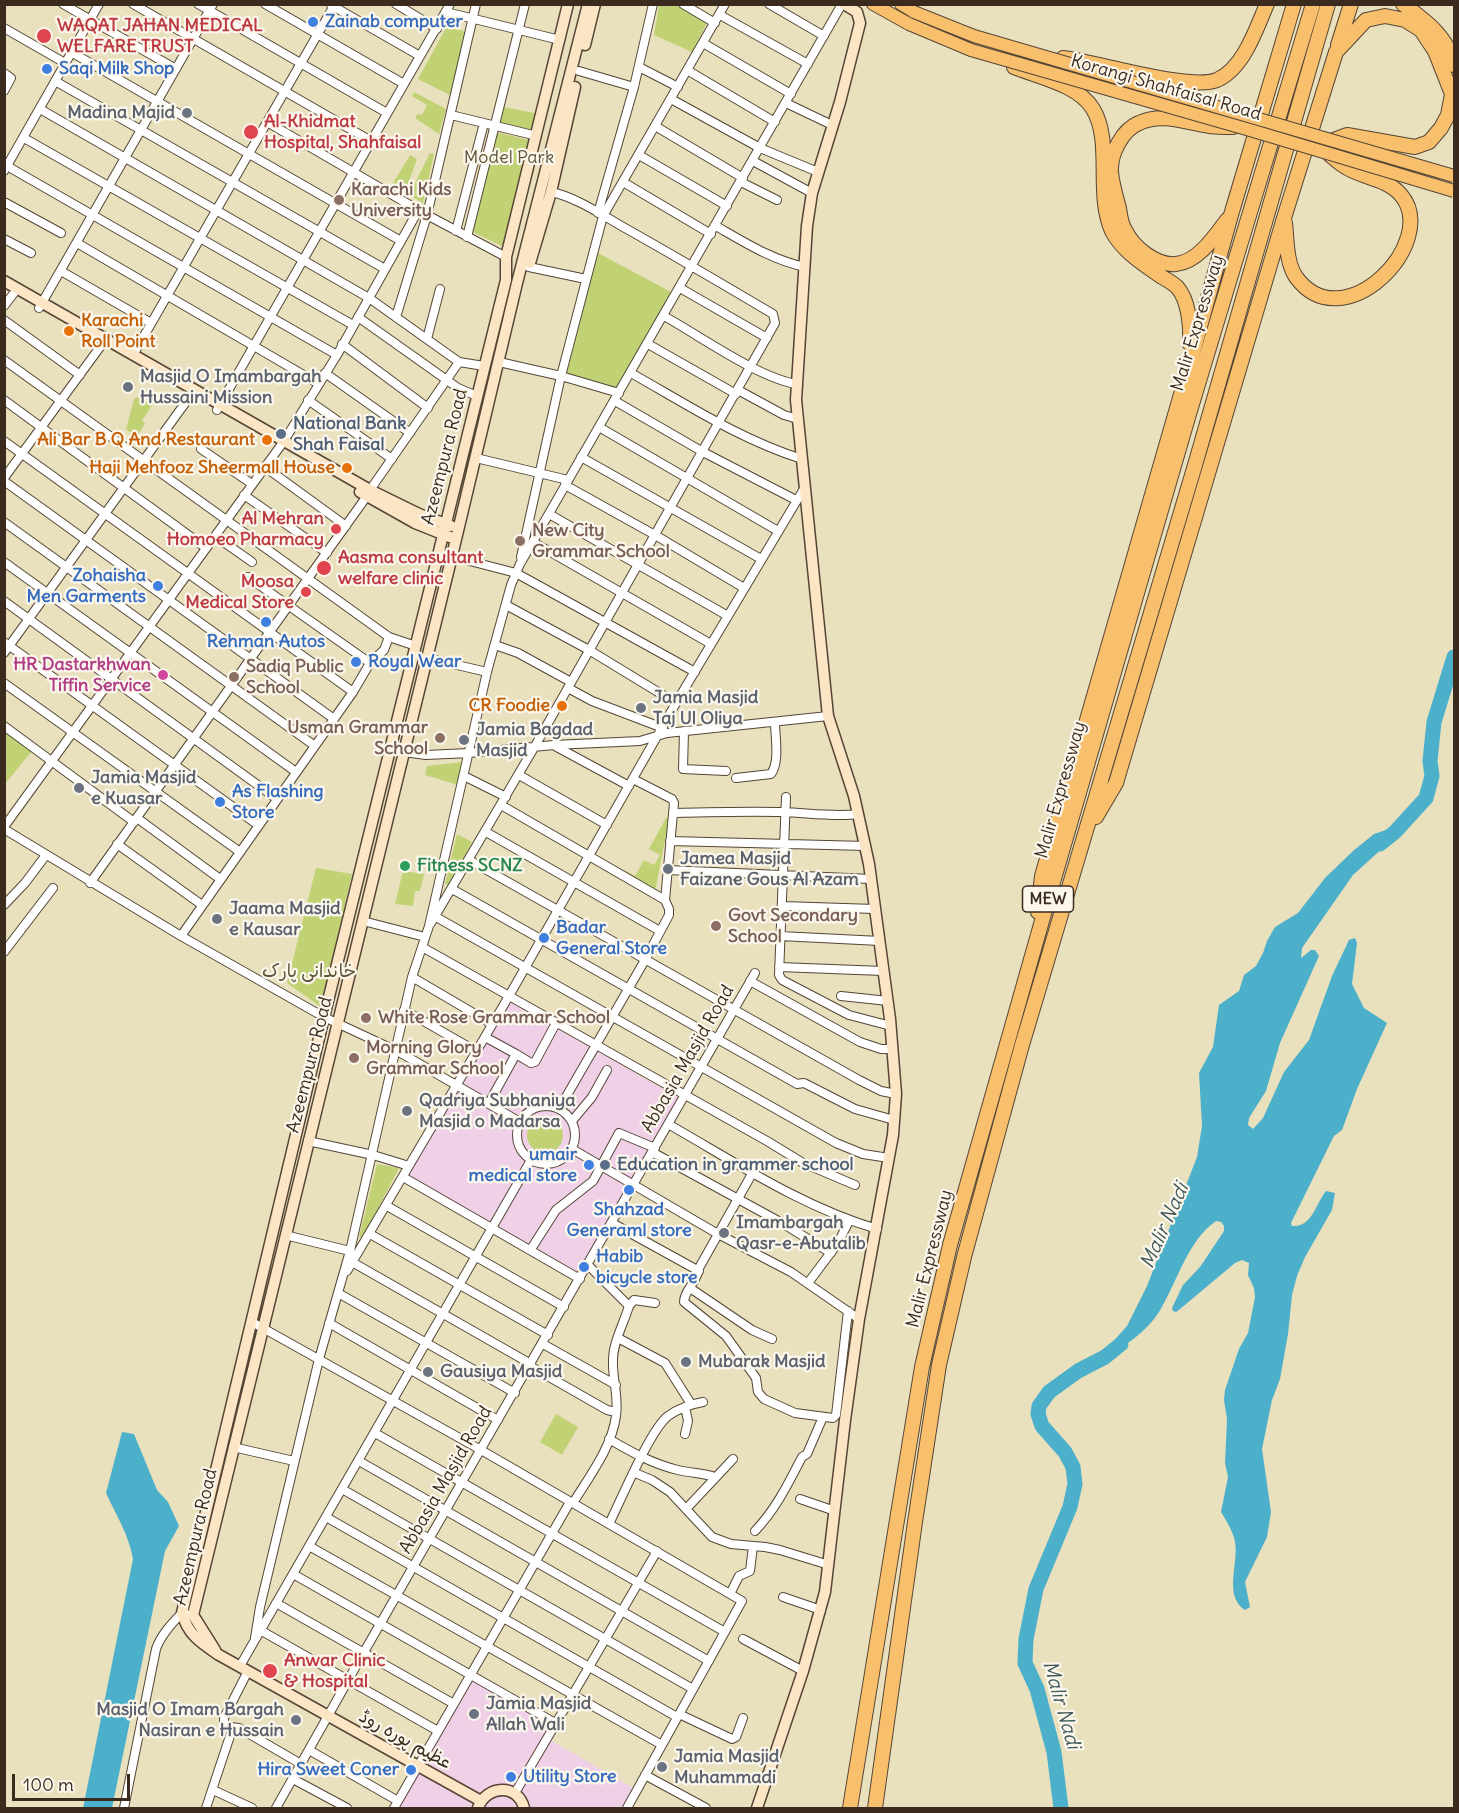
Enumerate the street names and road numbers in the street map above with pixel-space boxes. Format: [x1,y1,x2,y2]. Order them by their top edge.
street label: Korangi Shahfaisal Road [1068,50,1264,126]
street label: Malir Expressway [1167,252,1229,394]
street label: Azeempura Road [418,387,472,527]
street label: Malir Expressway [1031,719,1091,861]
road number: MEW [1022,886,1074,912]
street label: Abbasia Masjid Road [637,981,739,1137]
street label: Azeempura Road [283,995,337,1135]
street label: Malir Expressway [902,1188,958,1330]
street label: Abbasia Masjid Road [395,1402,497,1558]
street label: Azeempura Road [170,1467,222,1607]
street label: عظیم پورہ روڈ [355,1706,455,1774]

